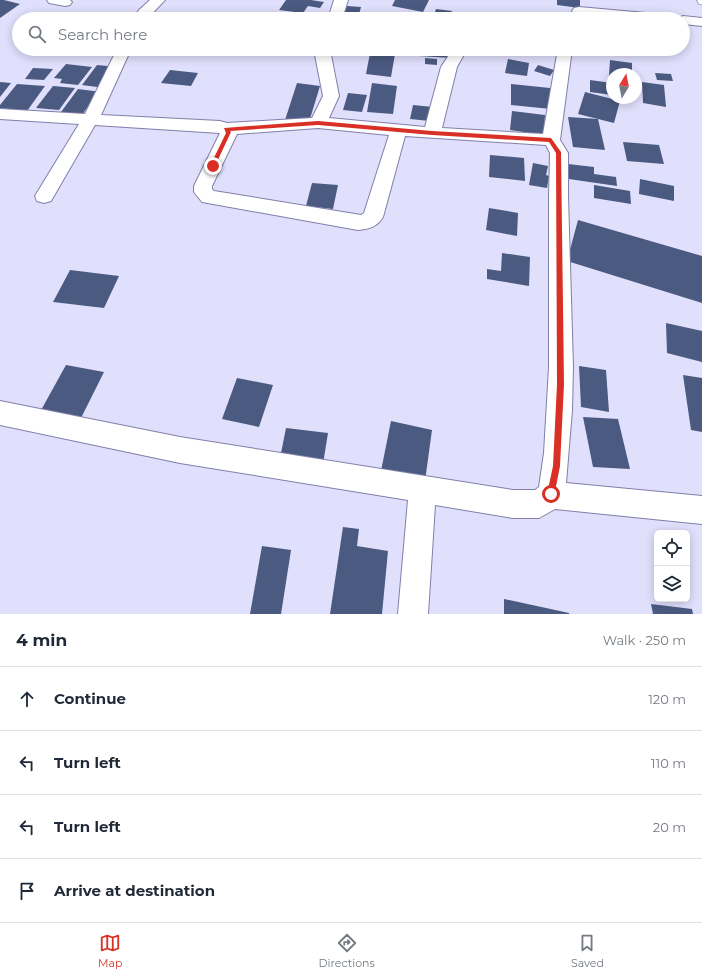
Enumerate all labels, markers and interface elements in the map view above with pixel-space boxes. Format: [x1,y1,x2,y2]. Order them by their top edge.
search box [12,12,690,56]
icon: search [26,23,48,45]
text: Search here [58,25,147,44]
north arrow [606,68,642,104]
route end [204,157,222,175]
route start [542,485,560,503]
map controls [654,530,690,602]
button: locate [654,530,690,566]
button: layers [654,566,690,602]
text: 4 min [16,630,67,650]
text: Walk · 250 m [603,632,686,648]
icon: ahead [16,688,38,710]
text: Continue [54,689,126,708]
text: 120 m [648,691,686,707]
icon: left [16,752,38,774]
text: Turn left [54,753,121,772]
text: 110 m [651,755,686,771]
icon: left [16,816,38,838]
text: Turn left [54,817,121,836]
text: 20 m [653,819,686,835]
icon: arrive [16,880,38,902]
text: Arrive at destination [54,881,215,900]
tab: Map [98,932,122,970]
tab: Directions [319,932,375,970]
tab: Saved [571,932,604,970]

